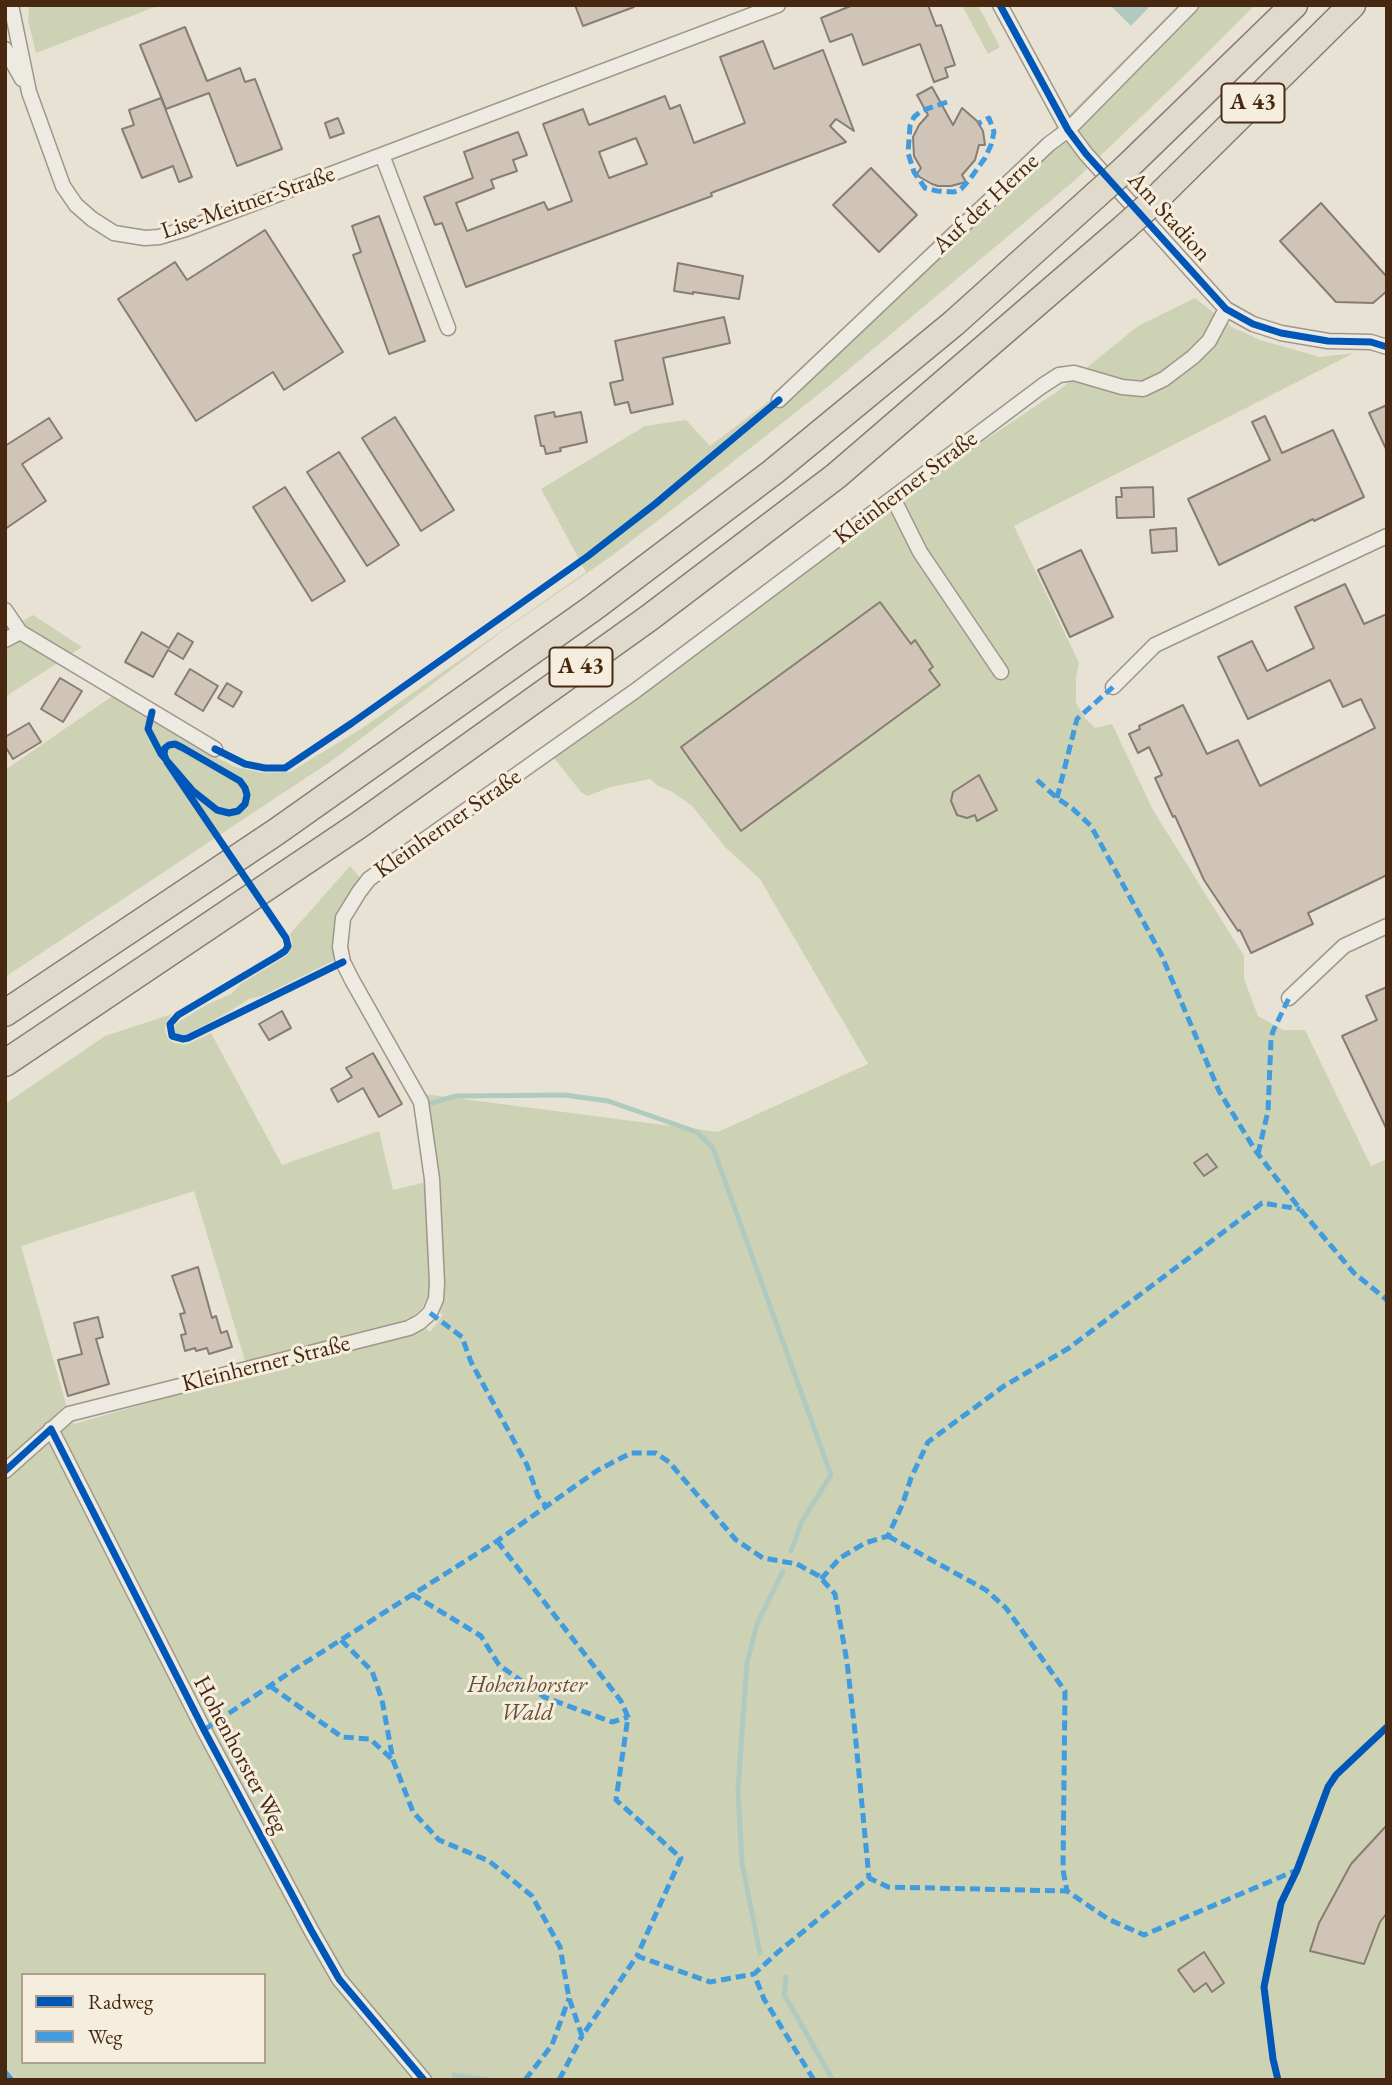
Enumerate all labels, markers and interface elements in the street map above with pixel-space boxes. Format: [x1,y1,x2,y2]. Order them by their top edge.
road number: A 43 [1222,83,1284,122]
street label: Auf der Herne [927,147,1045,261]
street label: Lise-Meitner-Straße [157,160,339,246]
street label: Am Stadion [1121,166,1217,268]
street label: Kleinherner Straße [829,425,983,551]
road number: A 43 [550,648,612,687]
street label: Kleinherner Straße [369,763,527,885]
street label: Kleinherner Straße [179,1329,353,1399]
street label: Hohenhorster Weg [186,1671,294,1839]
park label: Hohenhorster Wald [467,1671,587,1727]
legend [21,1973,266,2064]
text: Radweg [88,1988,153,2015]
text: Weg [88,2023,122,2050]

